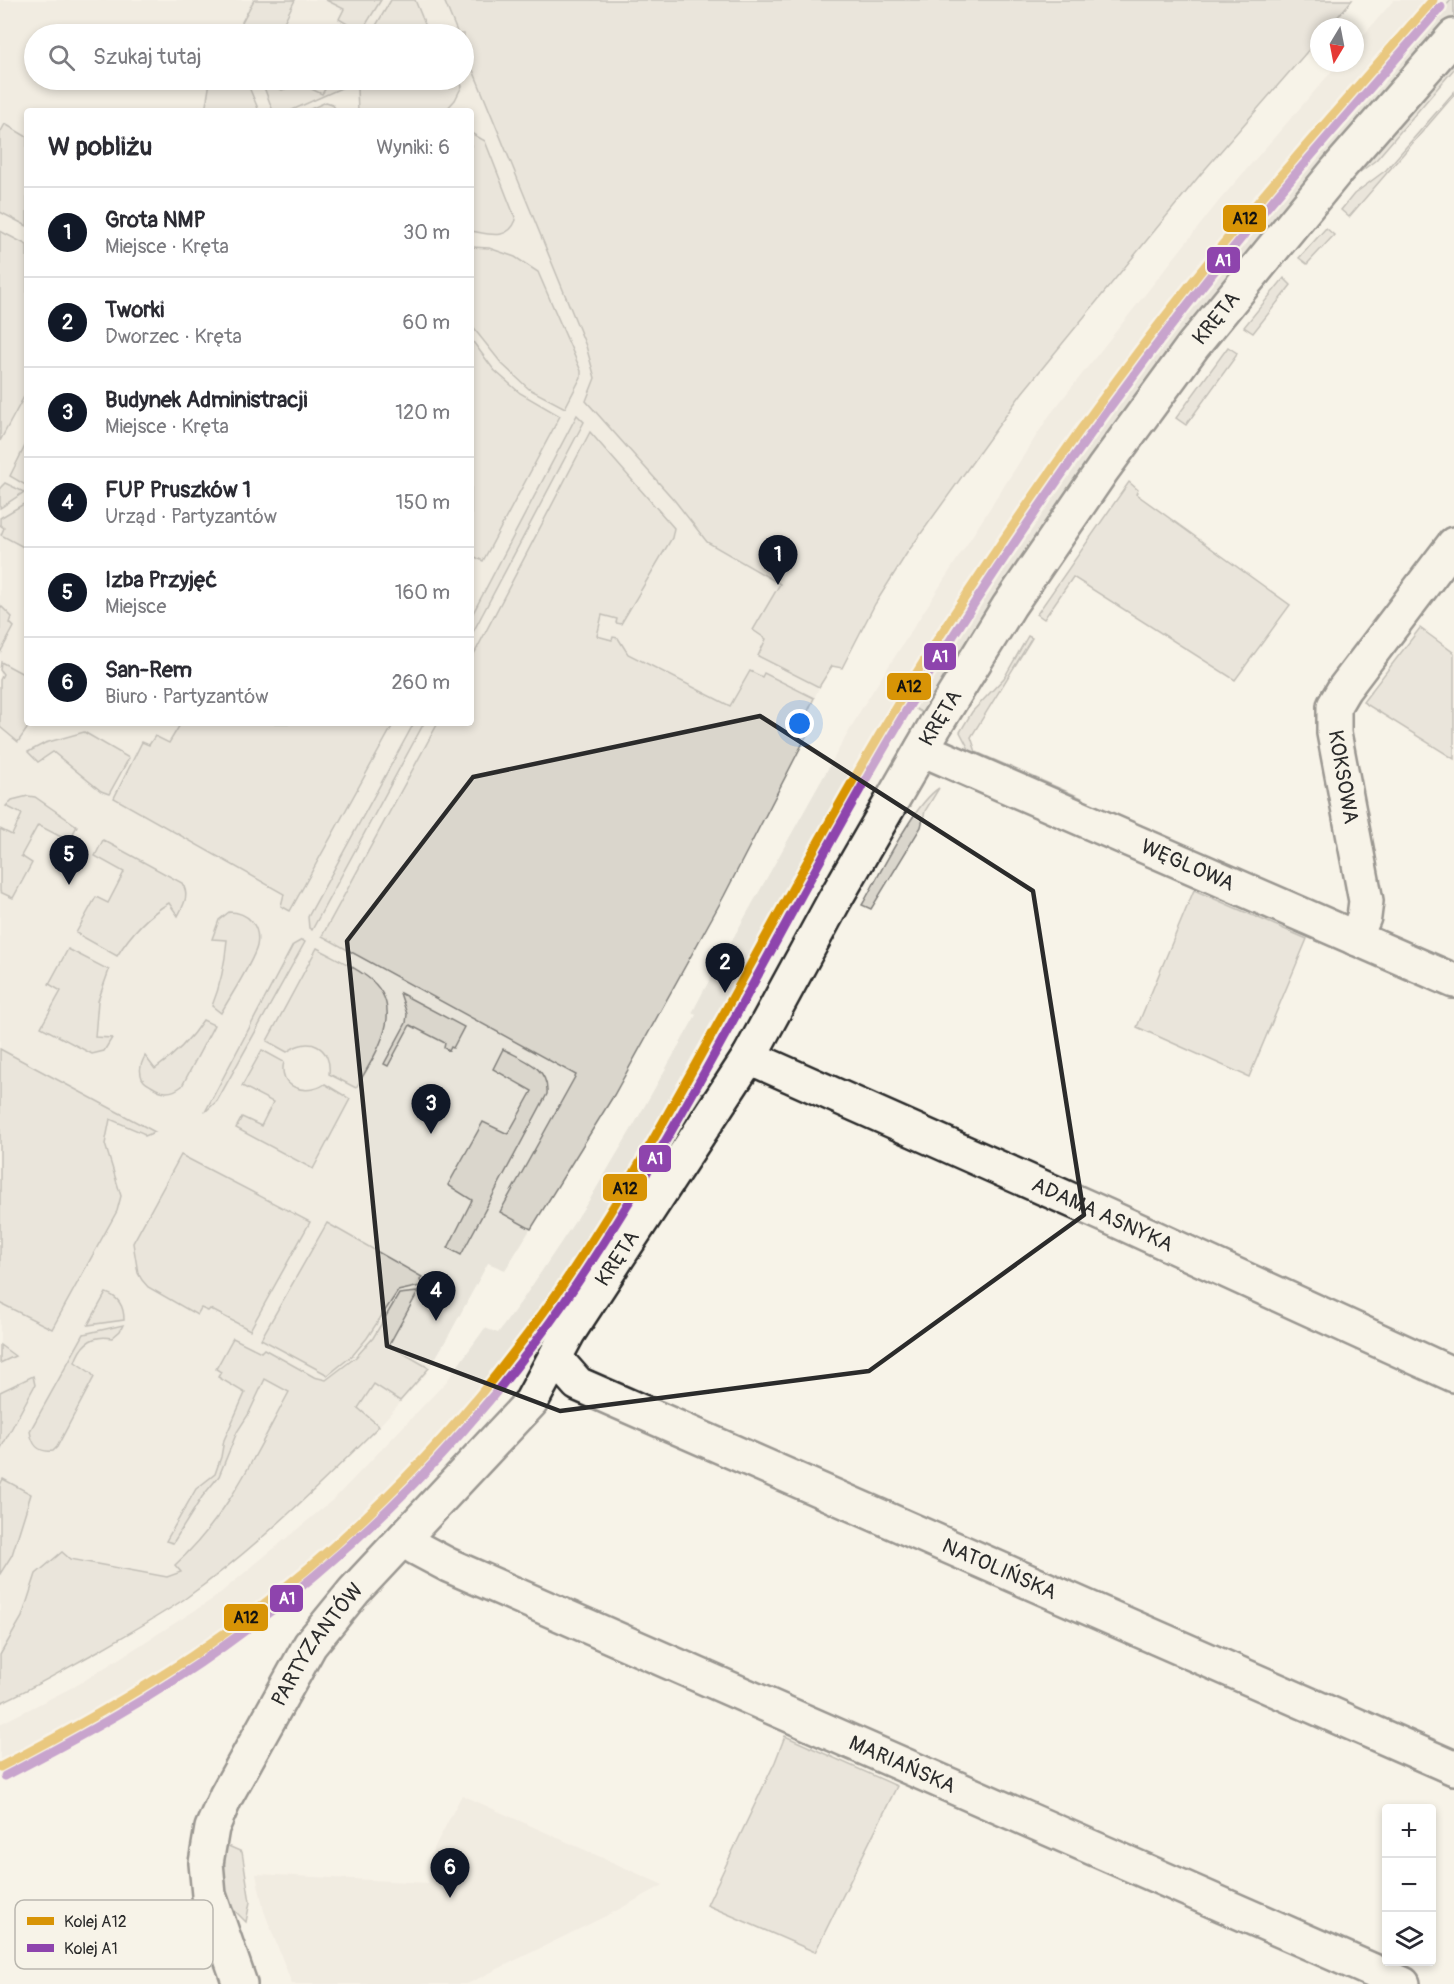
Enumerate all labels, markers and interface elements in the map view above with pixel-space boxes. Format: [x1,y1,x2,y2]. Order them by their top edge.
north arrow [1310,18,1364,72]
search box [24,24,474,90]
icon: search [45,41,78,74]
text: Szukaj tutaj [93,43,202,71]
text: W pobliżu [48,131,152,163]
text: Wyniki: 6 [376,135,450,160]
line badge: A12 [1222,204,1267,233]
text: Grota NMP [105,206,206,234]
text: A12 [1232,209,1258,229]
text: 1 [64,220,71,245]
text: 30 m [403,220,450,245]
text: Miejsce · Kręta [105,234,229,259]
line badge: A1 [1206,246,1241,274]
text: A1 [1215,251,1231,271]
street label: KRĘTA [1186,286,1246,350]
text: Tworki [105,296,164,324]
text: 2 [62,310,73,335]
text: 60 m [403,310,450,335]
text: Dworzec · Kręta [105,324,242,349]
text: Budynek Administracji [105,386,308,414]
text: 3 [62,400,73,425]
text: 120 m [395,400,450,425]
text: Miejsce · Kręta [105,414,229,439]
text: FUP Pruszków 1 [105,476,251,504]
text: 4 [62,490,73,515]
text: 150 m [396,490,450,515]
text: Urząd · Partyzantów [105,504,277,529]
pin: 1 [758,536,798,585]
text: Izba Przyjęć [105,566,217,594]
text: 5 [62,580,73,605]
text: 160 m [395,580,450,605]
text: Miejsce [105,594,166,619]
line badge: A1 [923,642,957,671]
text: A1 [932,647,948,667]
text: San-Rem [105,656,192,684]
text: 6 [62,670,73,695]
text: 260 m [391,670,450,695]
line badge: A12 [886,672,932,701]
text: A12 [896,677,922,697]
text: Biuro · Partyzantów [105,684,269,709]
street label: KRĘTA [913,685,968,751]
your location [785,709,814,738]
street label: KOKSOWA [1321,728,1365,826]
street label: WĘGLOWA [1137,833,1239,897]
pin: 5 [50,836,88,885]
pin: 2 [706,944,744,993]
pin: 3 [412,1084,450,1134]
line badge: A1 [638,1144,672,1173]
text: A1 [647,1149,663,1169]
street label: ADAMA ASNYKA [1028,1171,1178,1258]
line badge: A12 [602,1173,648,1202]
text: A12 [612,1179,638,1199]
street label: KRĘTA [589,1225,645,1291]
pin: 4 [416,1272,456,1321]
street label: NATOLIŃSKA [938,1532,1061,1606]
street label: PARTYZANTÓW [265,1577,369,1711]
line badge: A1 [269,1584,304,1613]
text: A1 [279,1589,295,1609]
line badge: A12 [223,1603,269,1632]
text: A12 [233,1608,259,1628]
street label: MARIAŃSKA [845,1729,960,1800]
map controls [1382,1804,1436,1966]
button: + [1382,1804,1436,1858]
pin: 6 [430,1848,470,1898]
button: − [1382,1858,1436,1912]
legend [15,1900,213,1969]
text: Kolej A12 [64,1912,127,1932]
button: layers [1382,1912,1436,1966]
text: Kolej A1 [64,1939,118,1959]

